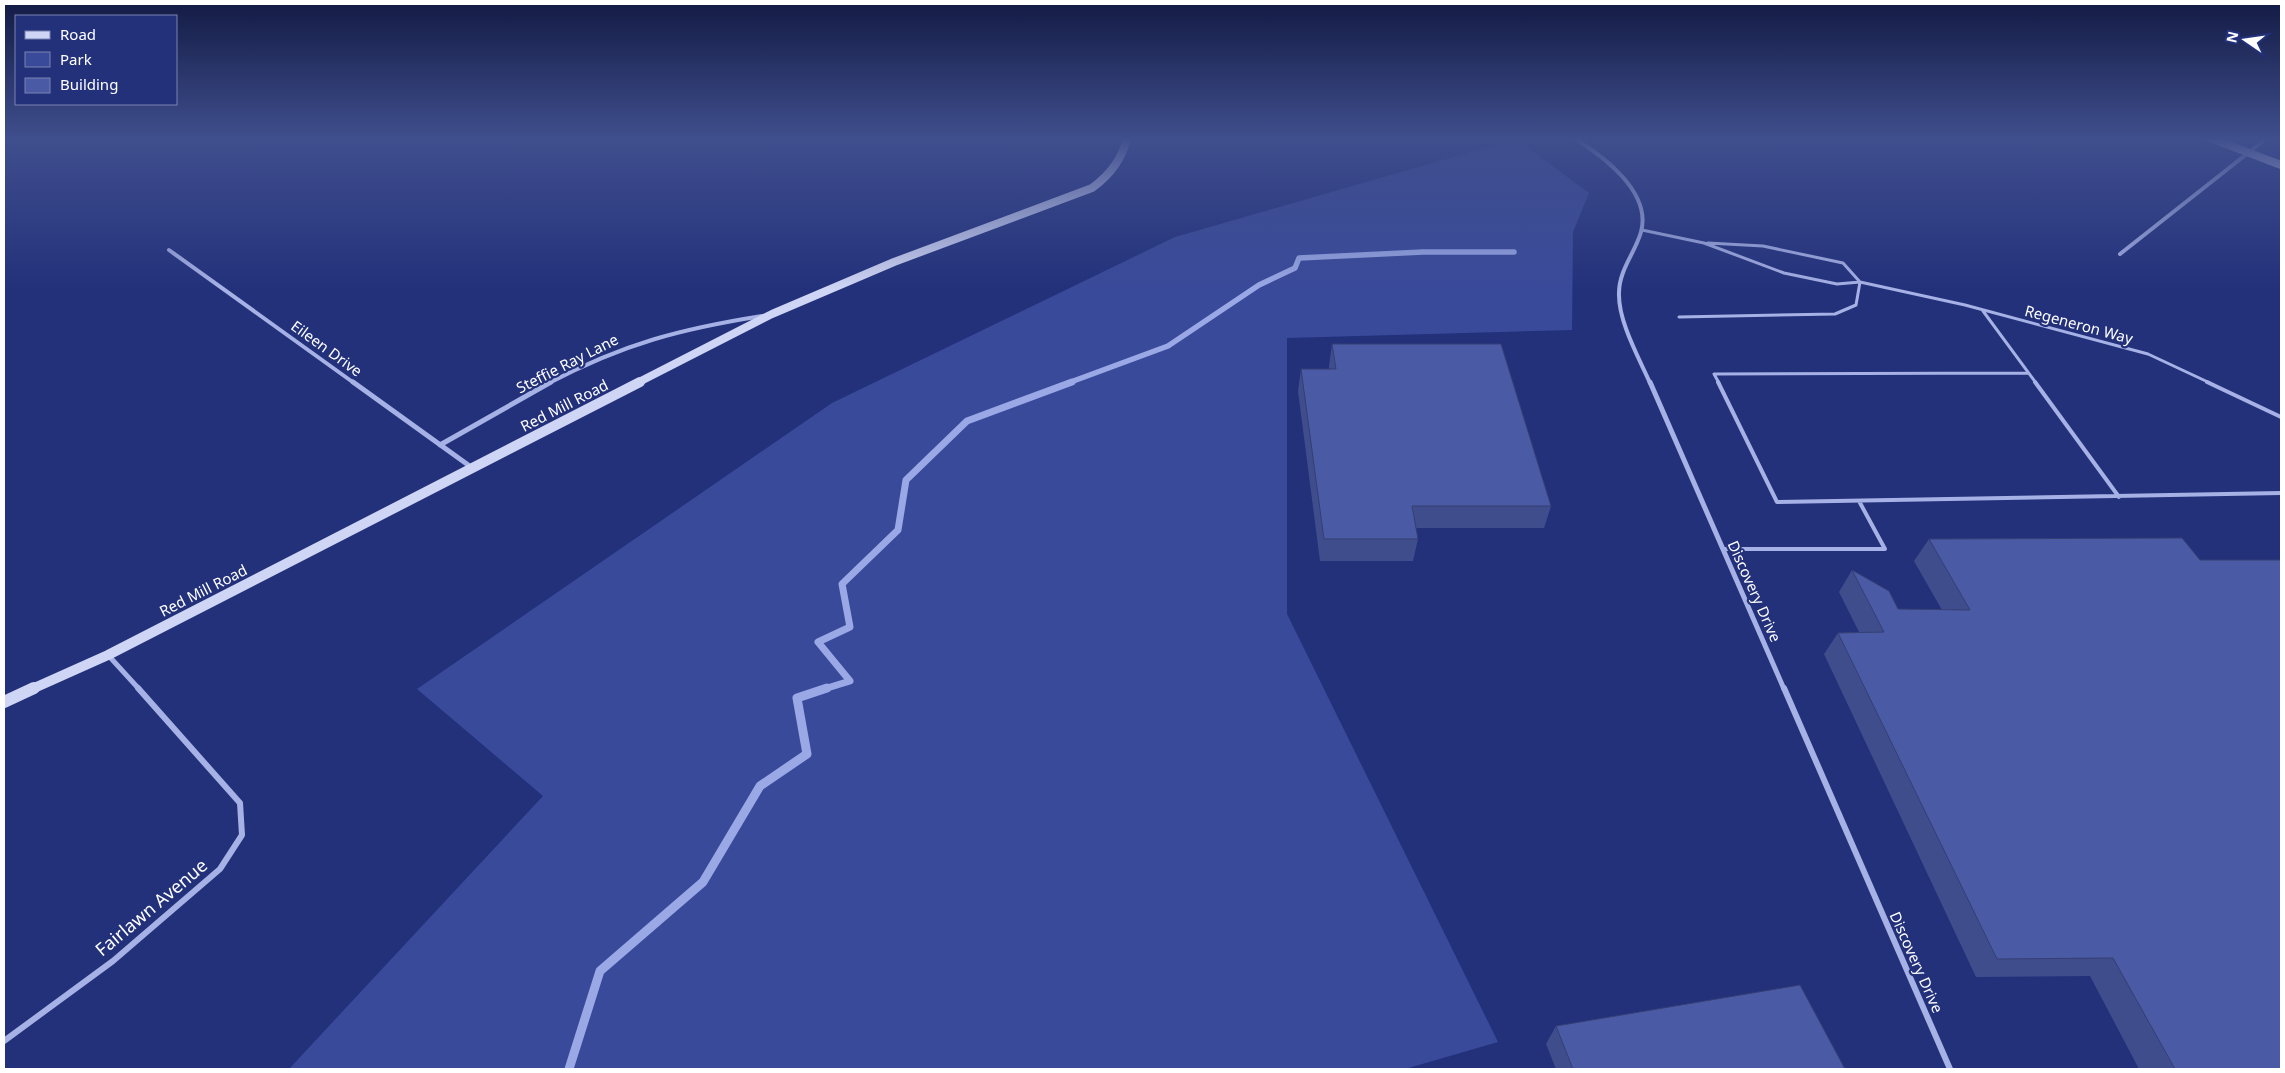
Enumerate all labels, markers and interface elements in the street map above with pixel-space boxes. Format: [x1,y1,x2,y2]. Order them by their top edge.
legend [15,15,178,105]
north arrow [2220,15,2270,65]
text: Road [60,24,96,44]
text: N [2221,29,2242,45]
text: Park [60,49,92,69]
text: Building [60,74,118,94]
street label: Regeneron Way [2023,300,2136,348]
street label: Eileen Drive [287,315,367,381]
street label: Steffie Ray Lane [513,329,621,397]
street label: Red Mill Road [517,374,611,436]
street label: Discovery Drive [1724,537,1786,645]
street label: Red Mill Road [156,559,250,621]
street label: Fairlawn Avenue [90,853,212,961]
street label: Discovery Drive [1886,908,1948,1016]

